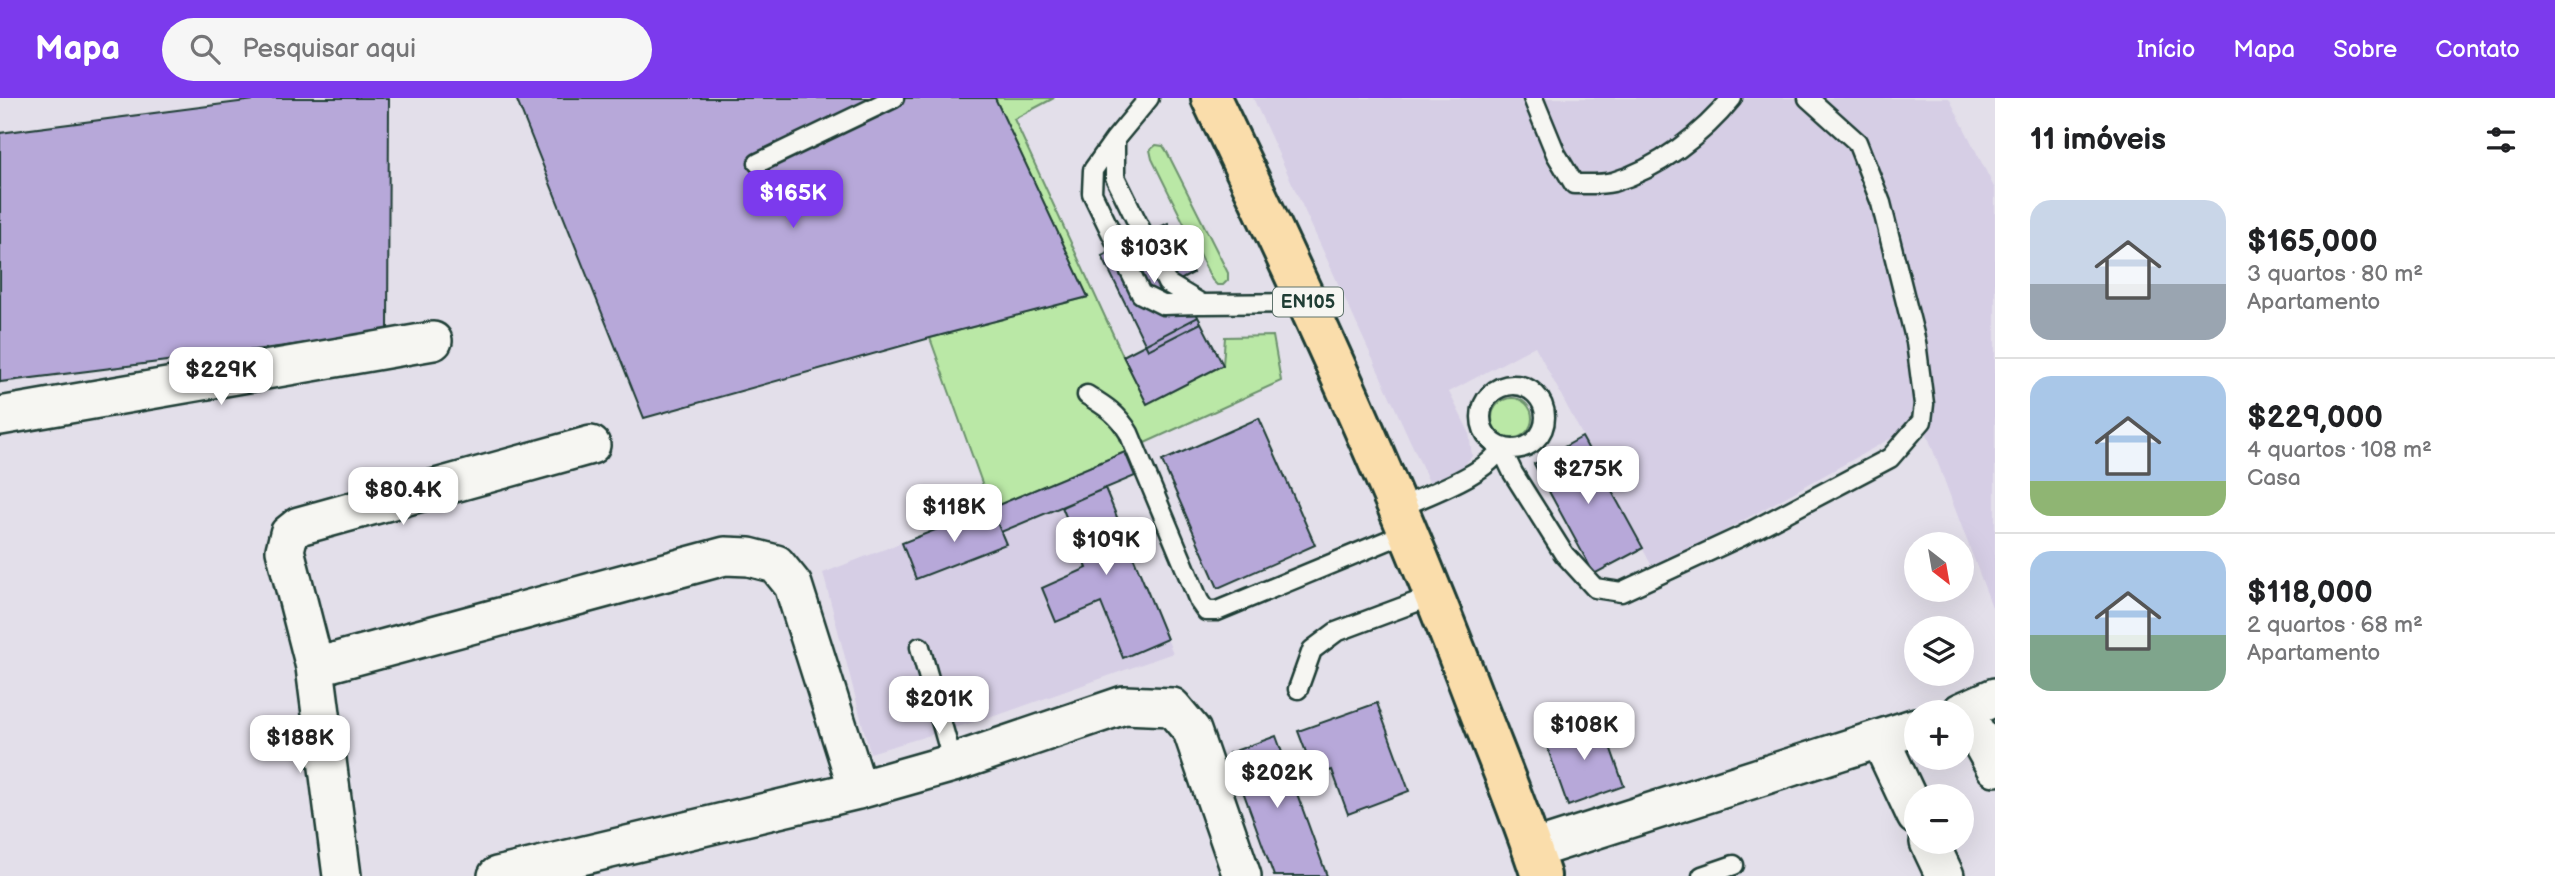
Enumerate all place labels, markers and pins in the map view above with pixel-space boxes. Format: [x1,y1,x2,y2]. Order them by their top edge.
pin: $165K [744,170,842,230]
pin: $103K [1105,226,1203,285]
pin: $229K [172,348,270,407]
pin: $275K [1539,446,1637,506]
pin: $80.4K [346,468,460,527]
pin: $118K [905,484,1003,544]
pin: $109K [1057,518,1155,577]
pin: $201K [890,676,988,736]
pin: $108K [1535,702,1633,762]
pin: $188K [251,716,349,775]
pin: $202K [1228,750,1326,810]

